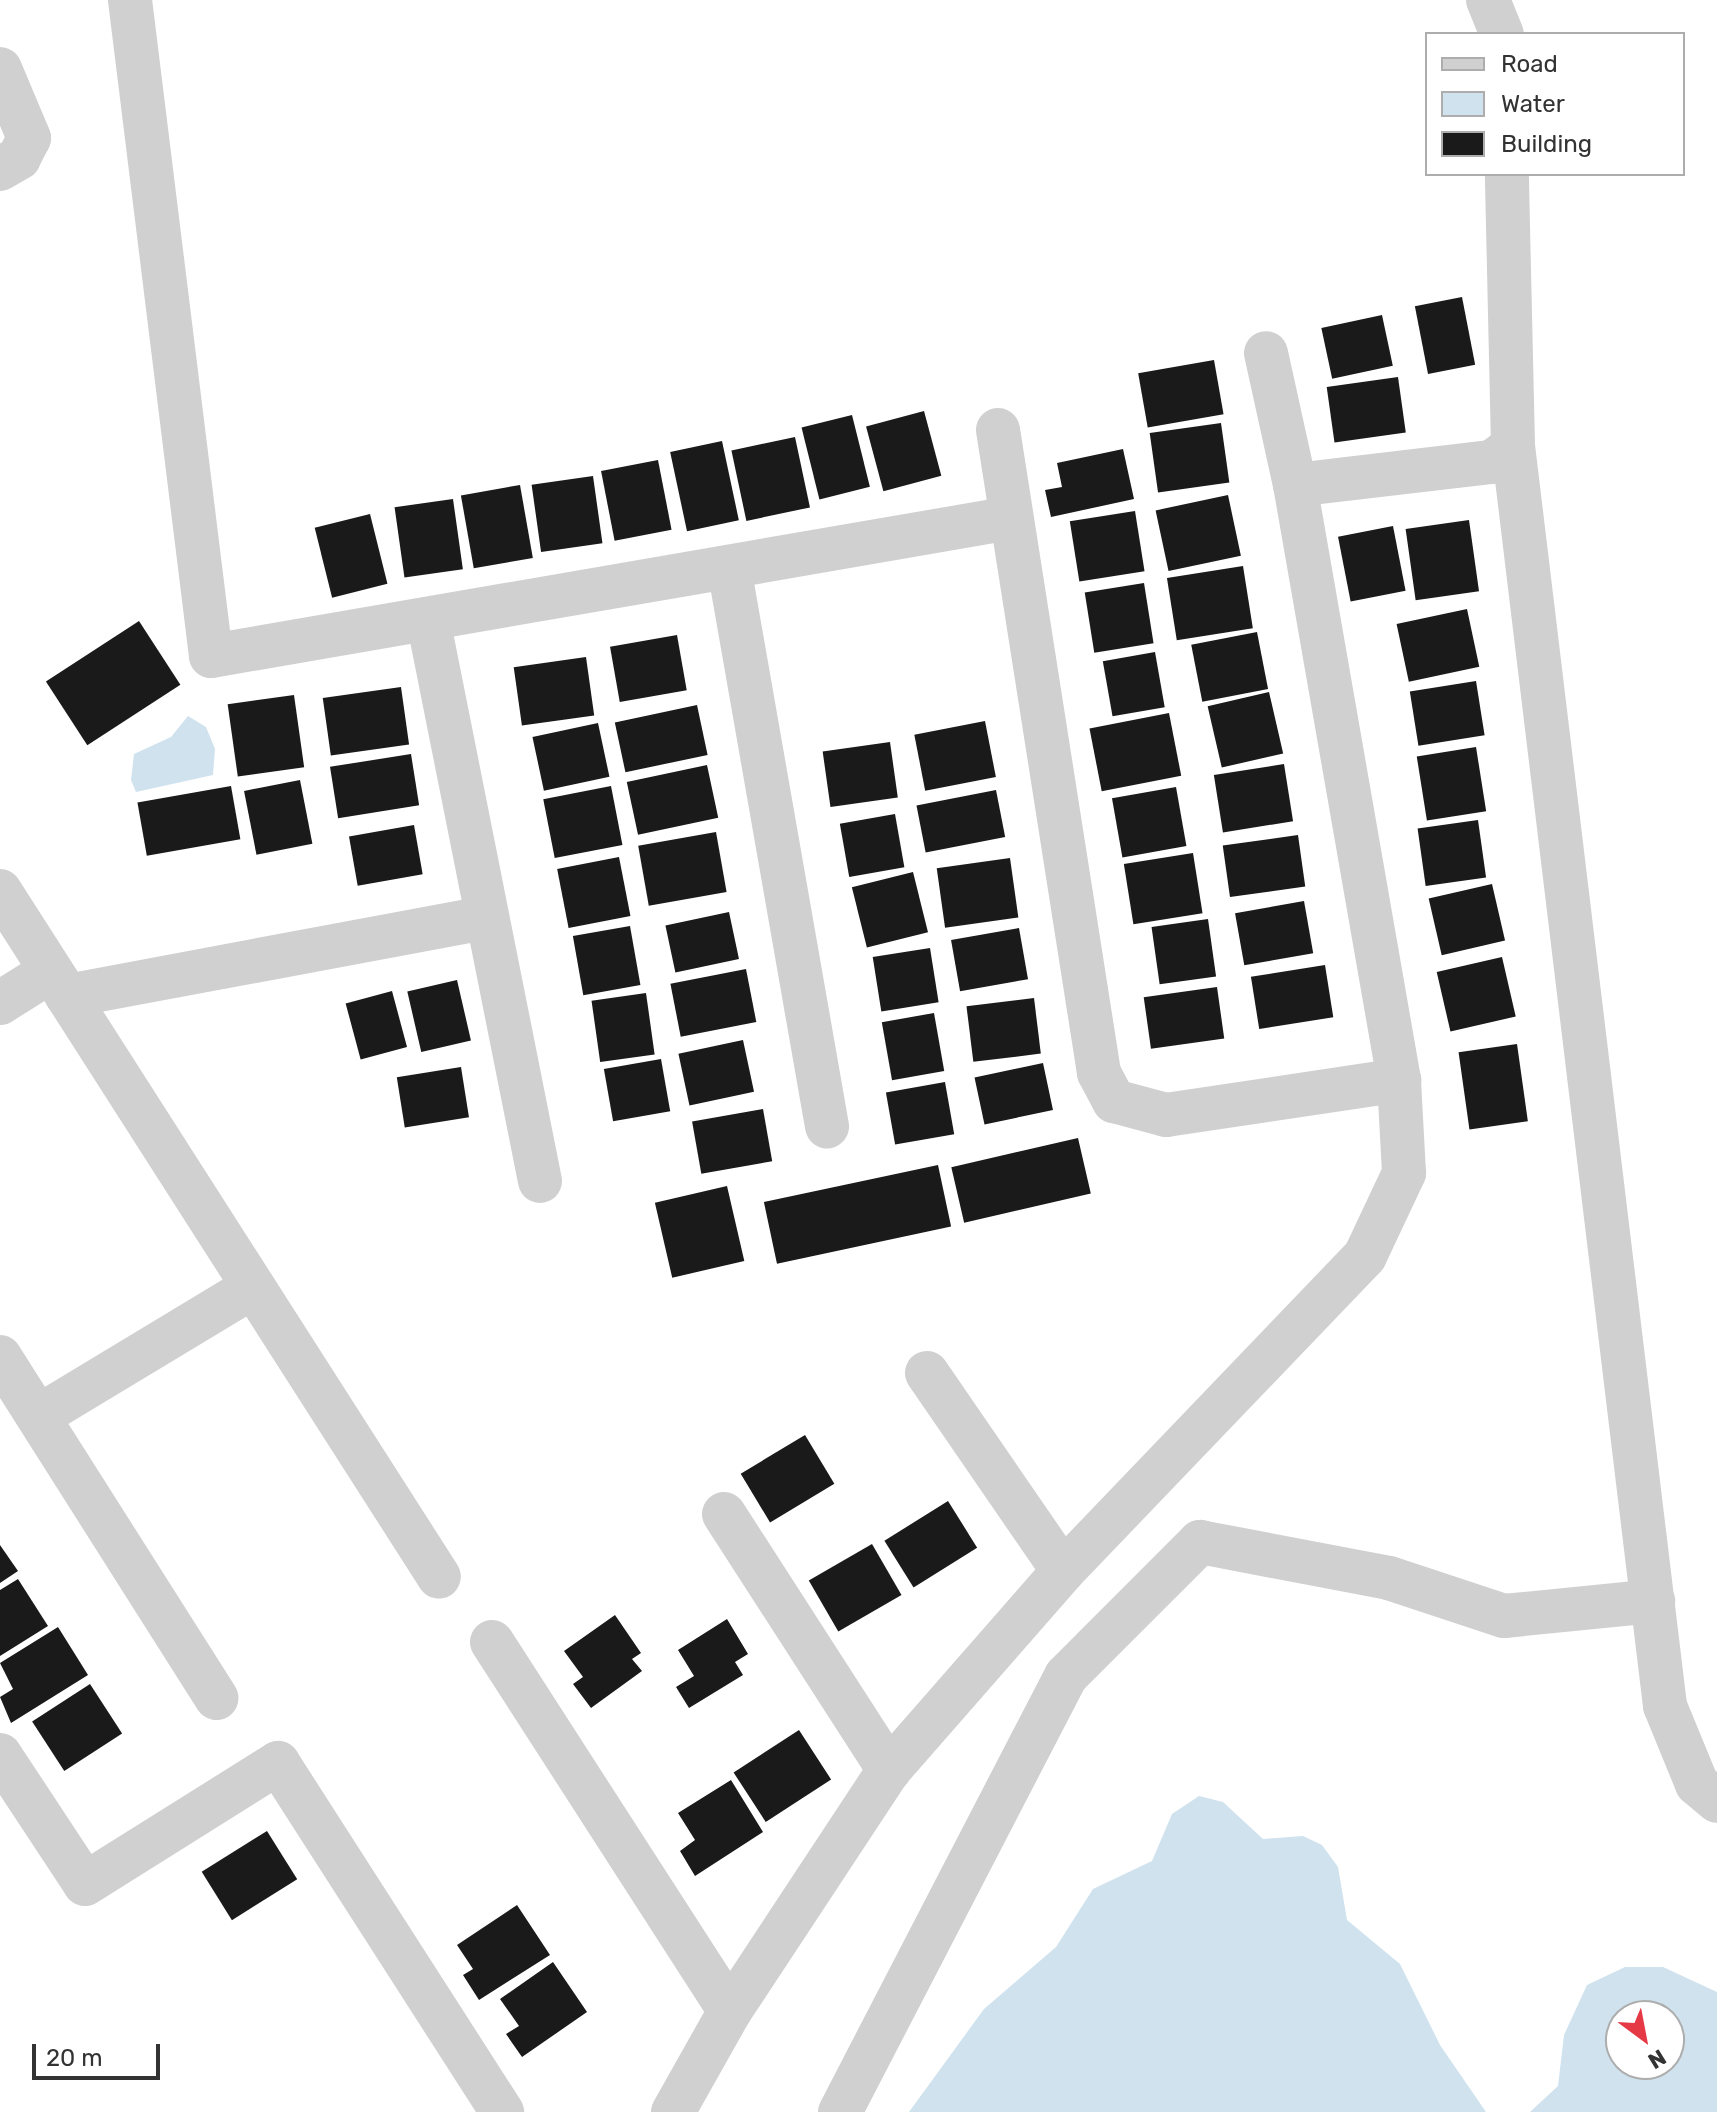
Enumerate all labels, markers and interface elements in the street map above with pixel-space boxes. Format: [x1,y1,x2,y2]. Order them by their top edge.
legend [1425,32,1685,176]
text: Road [1501,50,1558,78]
text: Water [1501,90,1565,118]
text: Building [1501,130,1592,158]
north arrow [1605,2000,1685,2080]
scale bar [36,2028,164,2078]
text: N [1643,2043,1671,2075]
text: 20 m [46,2044,103,2072]

